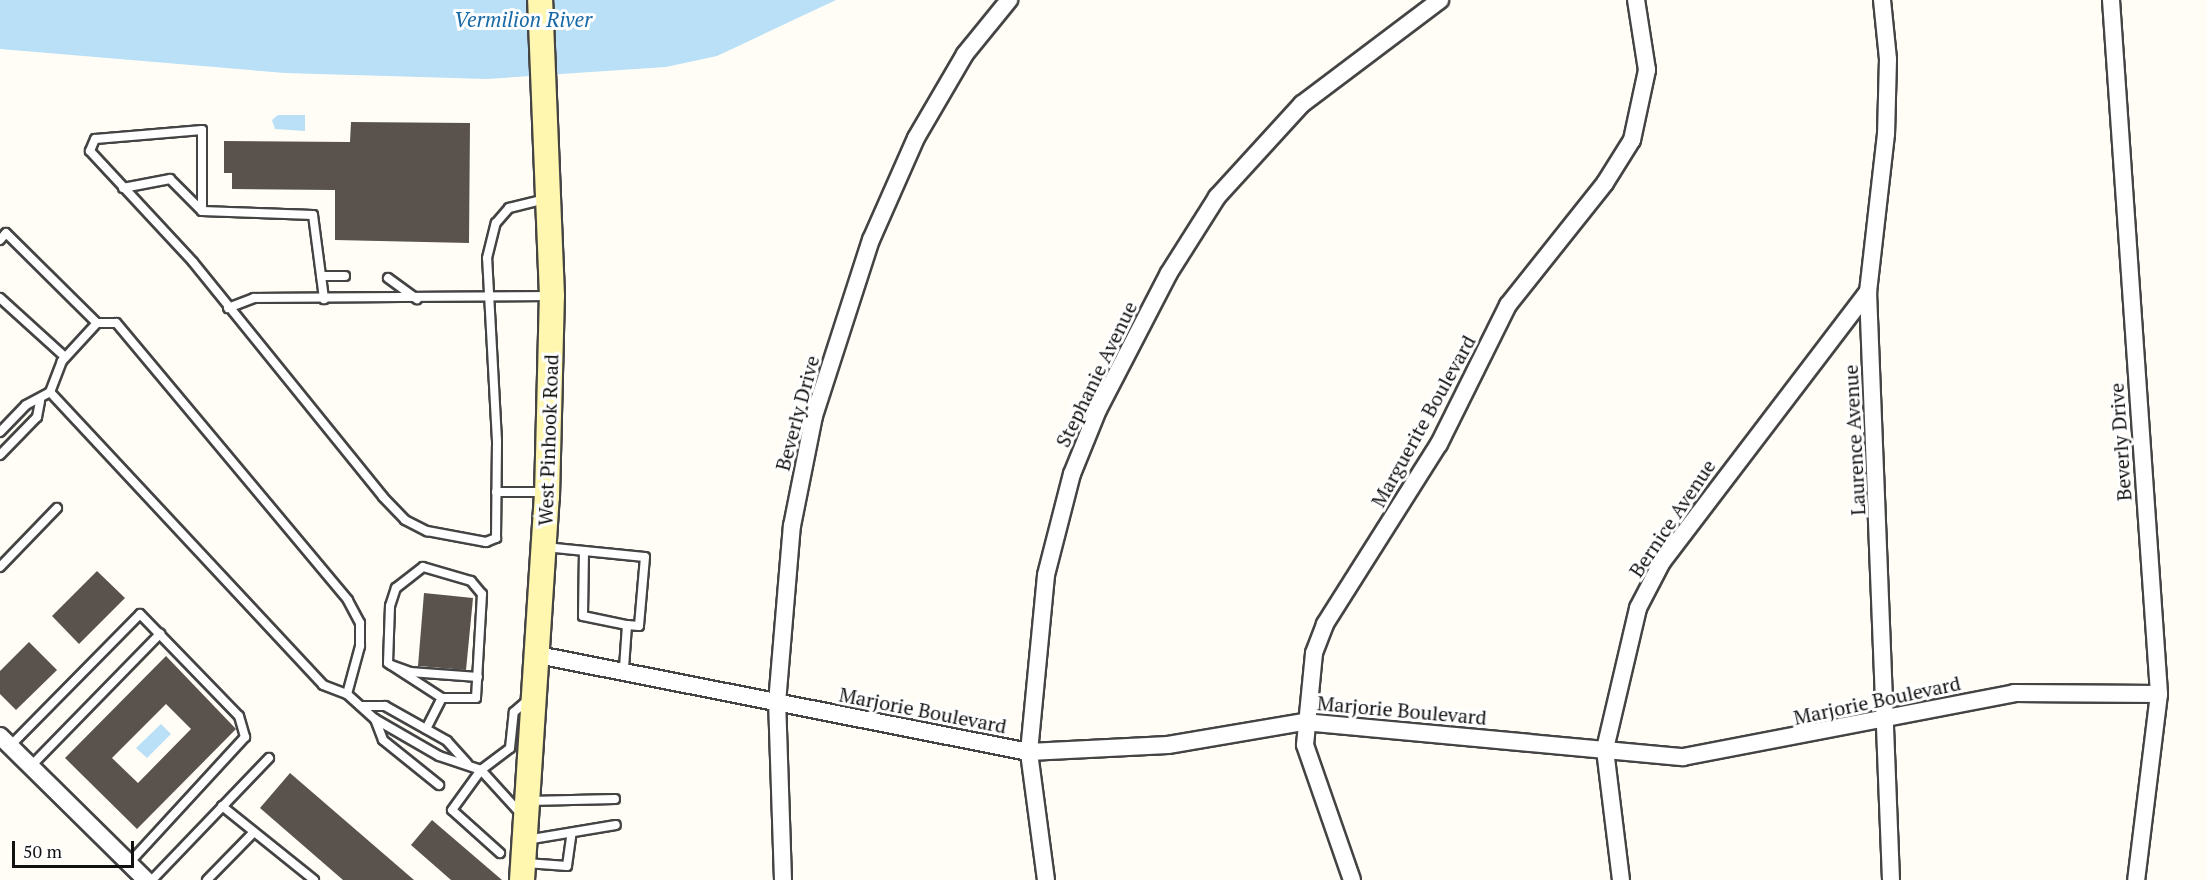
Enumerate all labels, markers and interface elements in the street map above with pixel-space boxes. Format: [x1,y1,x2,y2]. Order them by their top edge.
water label: Vermilion River [454,6,592,32]
street label: Stephanie Avenue [1050,297,1142,451]
street label: Marguerite Boulevard [1366,331,1480,511]
street label: Beverly Drive [770,353,824,473]
street label: West Pinhook Road [533,354,563,526]
street label: Laurence Avenue [1838,364,1870,516]
street label: Beverly Drive [2104,382,2136,502]
street label: Bernice Avenue [1624,454,1720,582]
street label: Marjorie Boulevard [1791,671,1963,729]
street label: Marjorie Boulevard [837,682,1009,738]
street label: Marjorie Boulevard [1316,691,1488,729]
scale bar [15,829,136,867]
text: 50 m [23,839,62,863]

